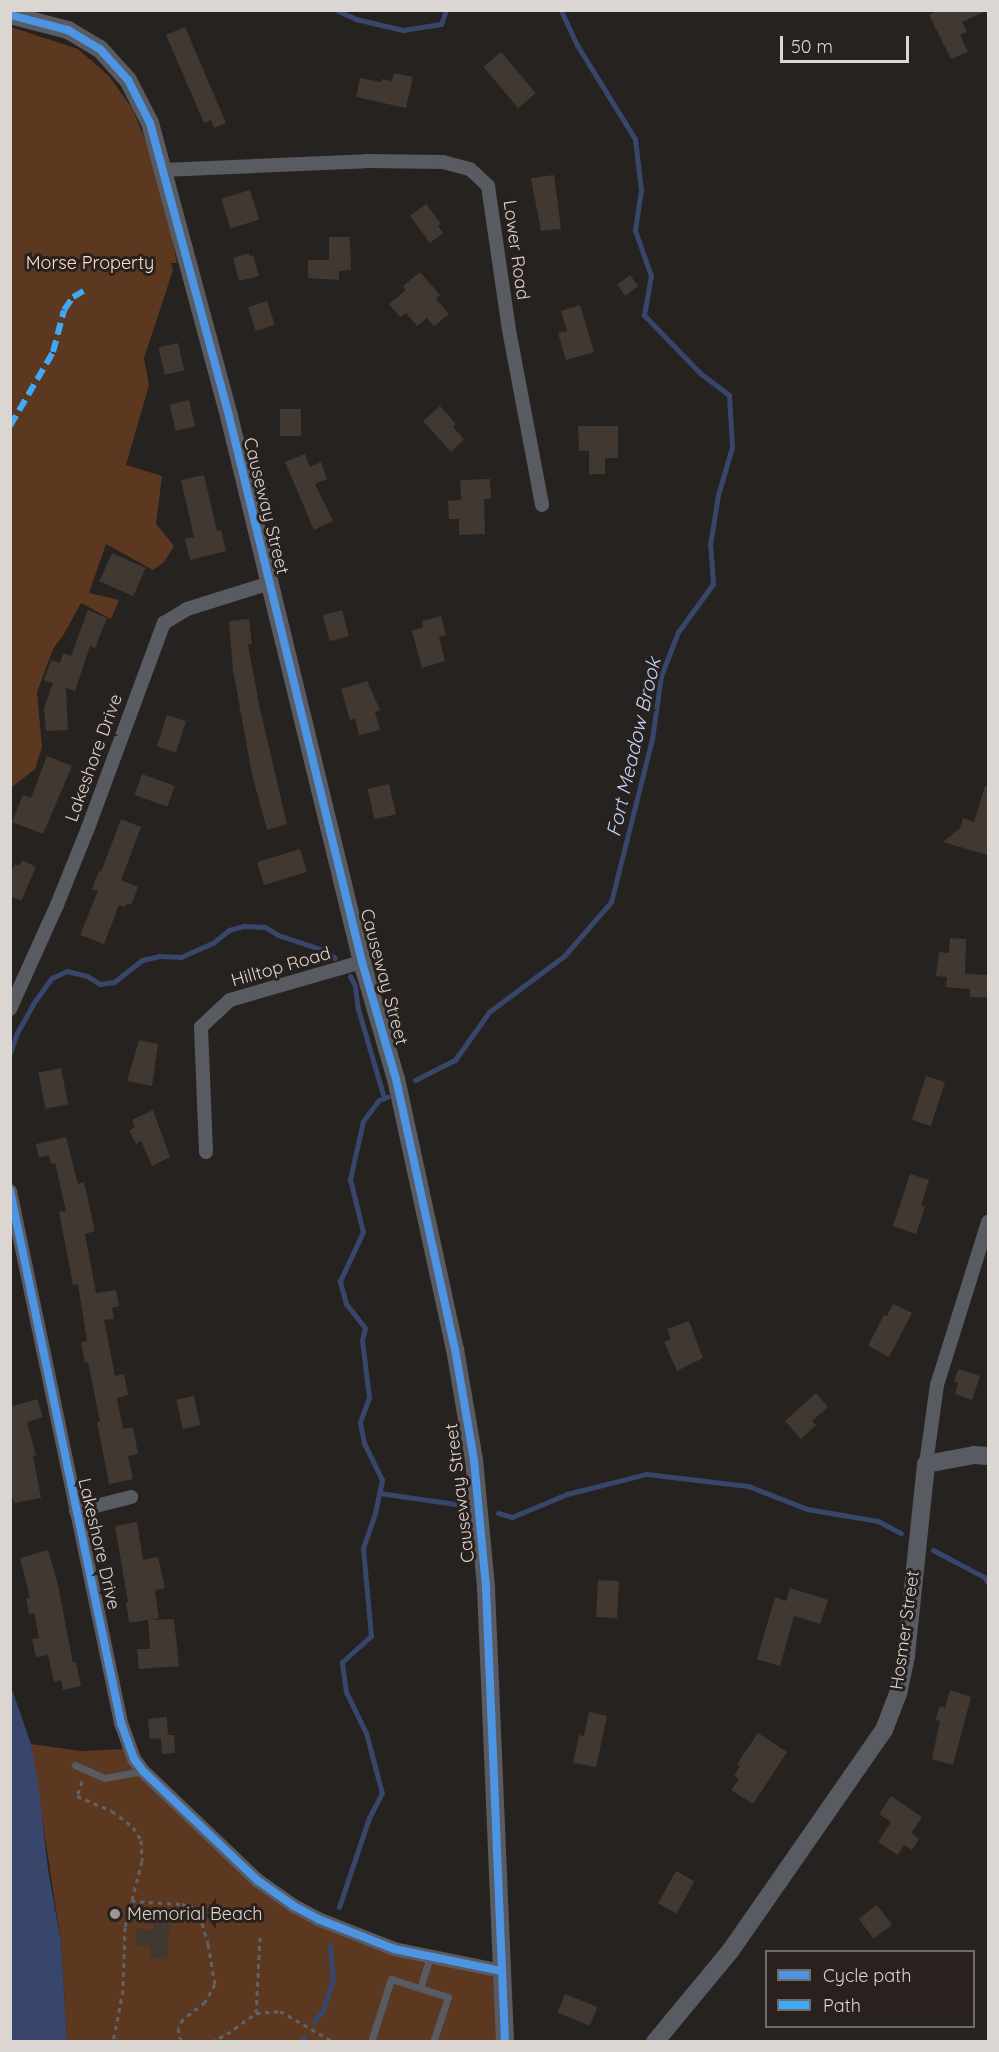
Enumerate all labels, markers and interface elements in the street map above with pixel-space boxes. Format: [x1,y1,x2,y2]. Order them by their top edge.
scale bar [783,24,912,62]
text: 50 m [791,35,833,58]
street label: Lower Road [498,199,534,301]
park label: Morse Property [26,252,154,274]
street label: Causeway Street [239,435,293,577]
water label: Fort Meadow Brook [601,655,665,839]
street label: Lakeshore Drive [61,691,127,825]
street label: Causeway Street [355,907,413,1047]
street label: Hilltop Road [229,943,333,991]
street label: Causeway Street [441,1422,479,1564]
street label: Lakeshore Drive [73,1476,125,1612]
street label: Hosmer Street [886,1569,924,1691]
place label: Memorial Beach [127,1903,262,1925]
marker: Memorial Beach [108,1907,122,1921]
legend [765,1950,975,2028]
text: Cycle path [823,1964,911,1987]
text: Path [823,1994,861,2017]

